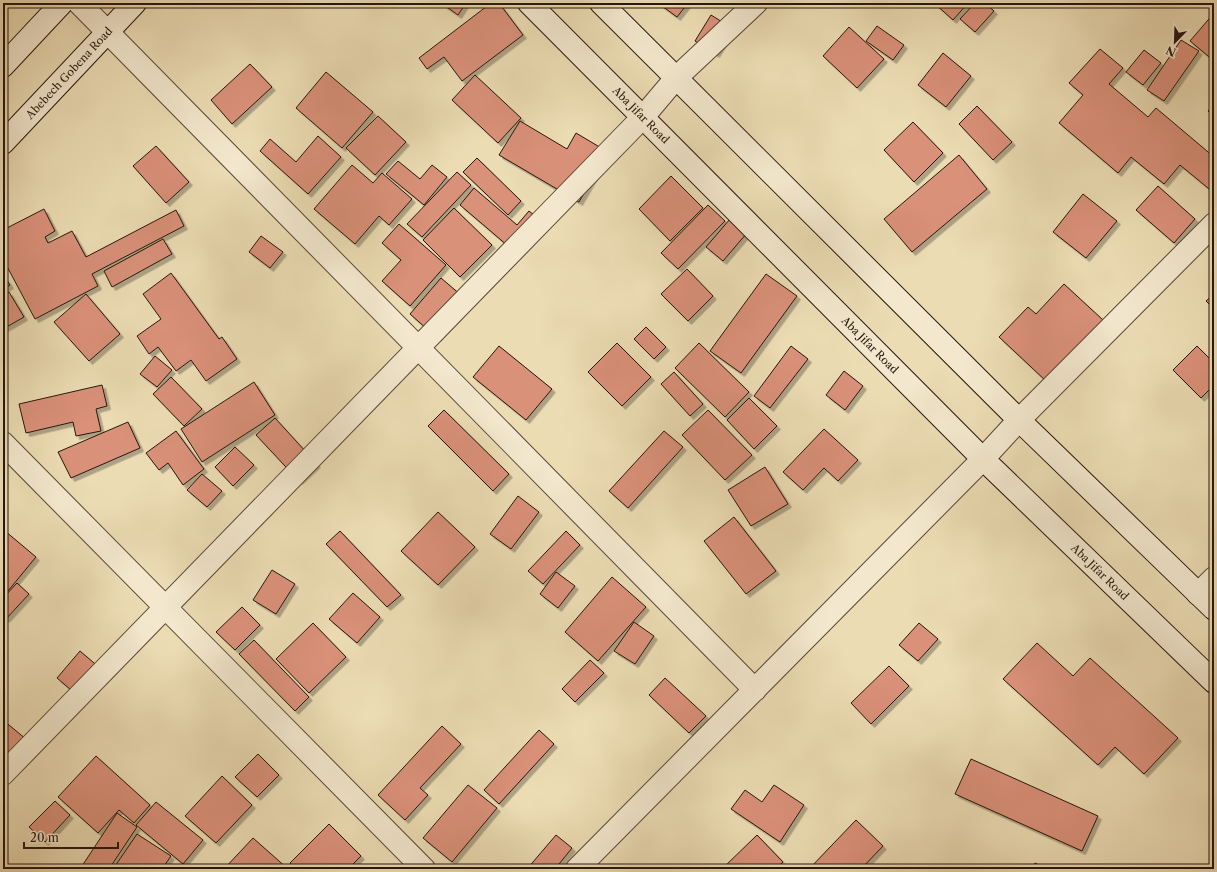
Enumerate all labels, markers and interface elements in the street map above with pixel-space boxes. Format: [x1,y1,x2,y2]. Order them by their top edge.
north arrow [1155,22,1195,62]
street label: Abebech Gobena Road [22,24,115,123]
text: N [1164,43,1178,60]
street label: Aba Jifar Road [609,83,673,147]
street label: Aba Jifar Road [838,313,902,377]
street label: Aba Jifar Road [1067,540,1132,603]
scale bar [24,824,118,850]
text: 20 m [30,830,59,845]

